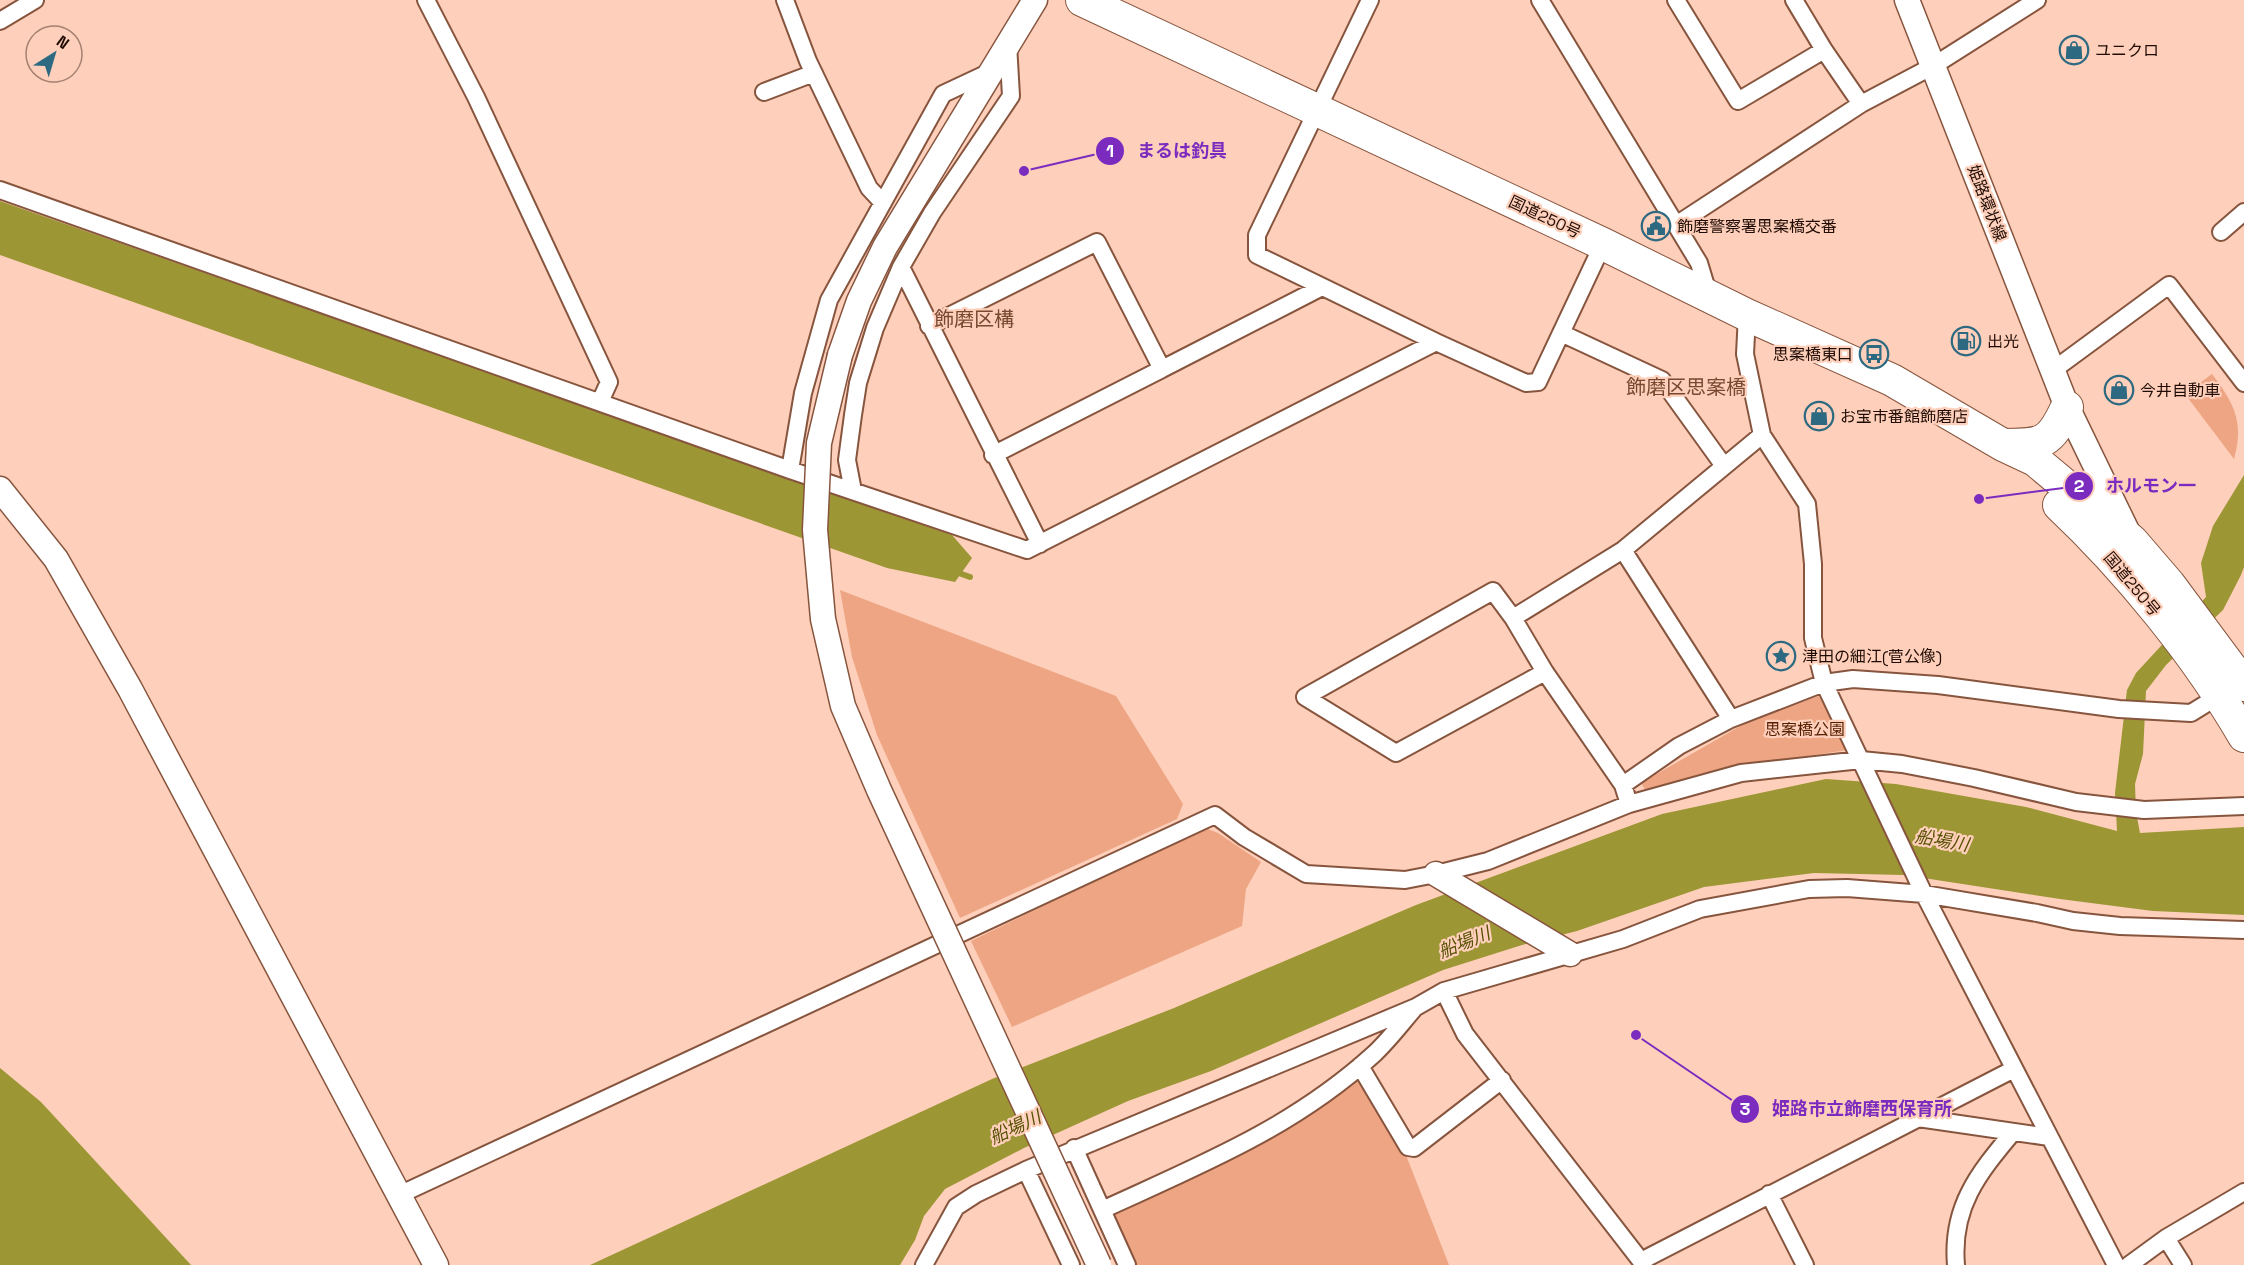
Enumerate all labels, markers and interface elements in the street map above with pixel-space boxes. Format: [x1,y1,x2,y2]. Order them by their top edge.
north arrow [24,24,84,84]
text: N [52,31,73,54]
shop icon: ユニクロ [2058,34,2090,66]
place label: ユニクロ [2095,40,2159,61]
callout: まるは釣具 [1095,133,1239,169]
text: 1 [1106,139,1114,162]
text: まるは釣具 [1137,139,1227,162]
street label: 姫路環状線 [1963,162,2011,244]
street label: 国道250号 [1505,191,1585,243]
public building icon: 飾磨警察署思案橋交番 [1640,210,1672,242]
place label: 飾磨警察署思案橋交番 [1677,216,1837,237]
district label: 飾磨区構 [934,306,1014,332]
fuel station icon: 出光 [1950,325,1982,357]
place label: 出光 [1987,331,2019,352]
bus stop icon: 思案橋東口 [1858,338,1890,370]
place label: 思案橋東口 [1773,344,1853,365]
district label: 飾磨区思案橋 [1626,374,1746,400]
shop icon: 今井自動車 [2103,374,2135,406]
place label: 今井自動車 [2140,380,2220,401]
shop icon: お宝市番館飾磨店 [1803,400,1835,432]
place label: お宝市番館飾磨店 [1840,406,1968,427]
callout: ホルモン一 [2064,468,2208,504]
text: 2 [2074,474,2085,497]
text: ホルモン一 [2106,474,2196,497]
street label: 国道250号 [2099,548,2165,620]
place icon: 津田の細江(菅公像) [1765,640,1797,672]
place label: 津田の細江(菅公像) [1802,646,1942,667]
park label: 思案橋公園 [1765,719,1845,740]
water label: 船場川 [1913,824,1973,856]
water label: 船場川 [1435,920,1495,963]
callout: 姫路市立飾磨西保育所 [1730,1091,1964,1127]
text: 3 [1740,1097,1751,1120]
text: 姫路市立飾磨西保育所 [1772,1097,1952,1120]
water label: 船場川 [986,1104,1046,1149]

